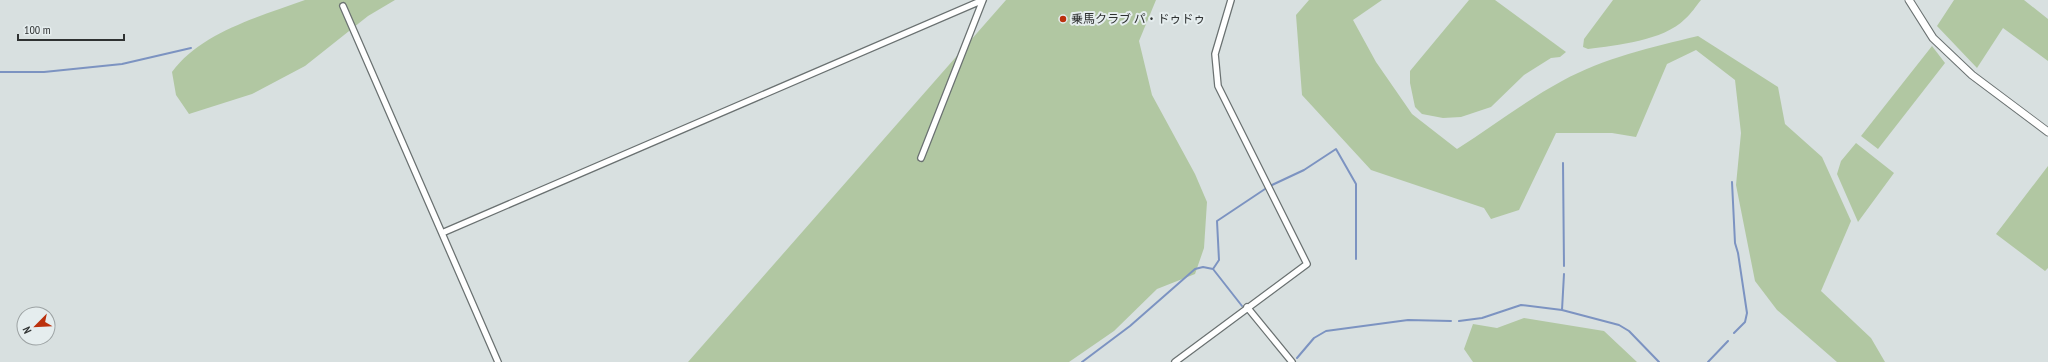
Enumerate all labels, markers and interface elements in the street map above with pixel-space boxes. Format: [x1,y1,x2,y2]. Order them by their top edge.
place label: 乗馬クラブ パ・ドゥドゥ [1071,11,1206,26]
marker: 乗馬クラブ パ・ドゥドゥ [1058,14,1068,24]
scale bar [18,16,124,42]
text: 100 m [24,22,51,37]
north arrow [16,306,56,346]
text: N [19,324,34,336]

